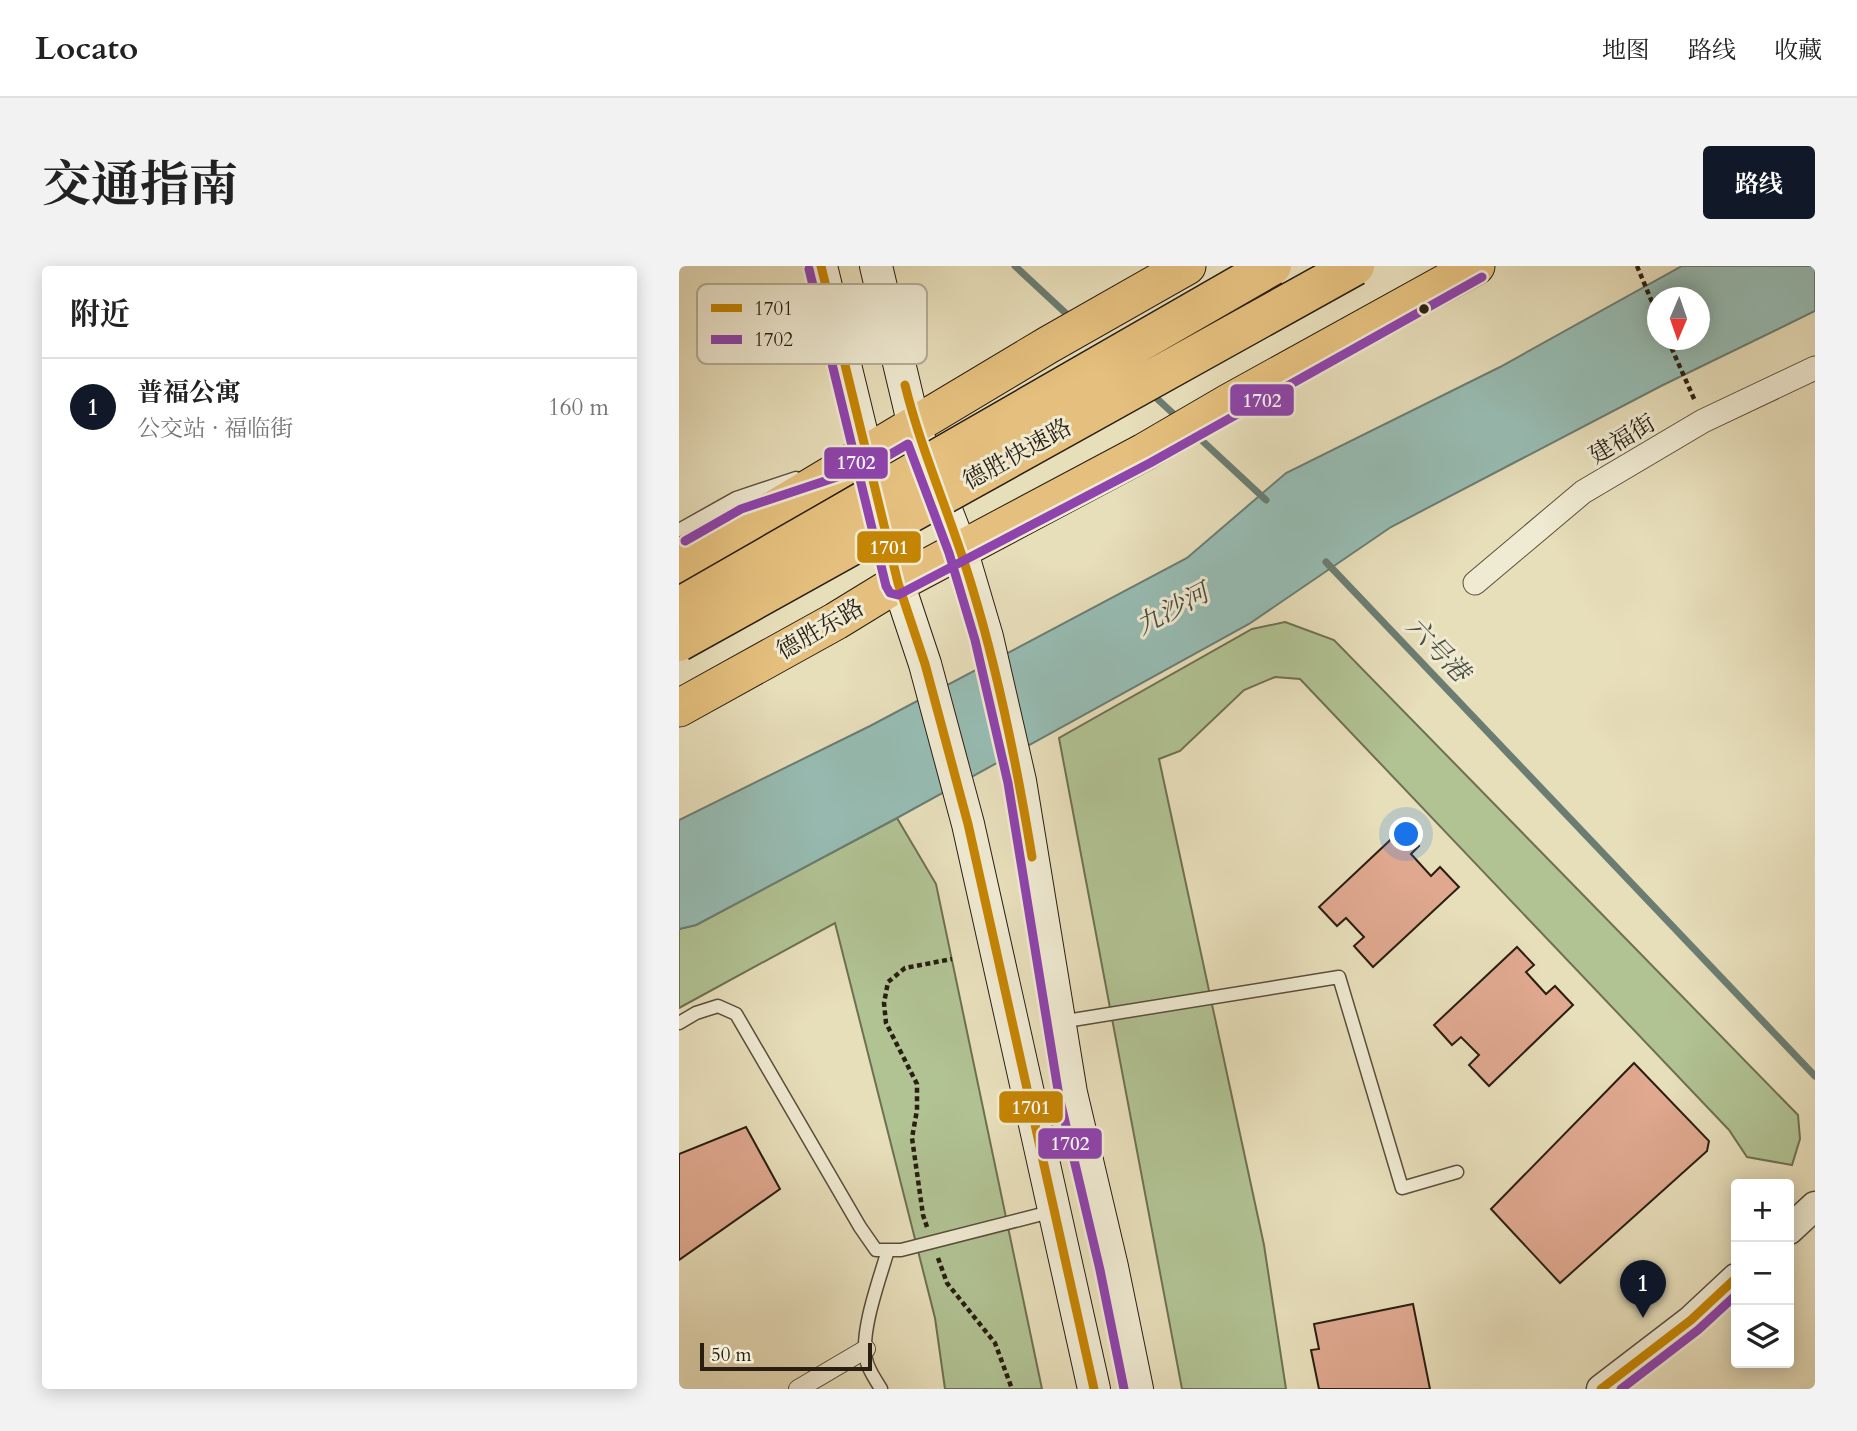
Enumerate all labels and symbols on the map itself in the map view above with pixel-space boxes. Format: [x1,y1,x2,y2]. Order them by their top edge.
legend [697,284,927,364]
north arrow [1647,287,1710,350]
text: 1701 [754,296,793,322]
unlabelled marker [1417,302,1431,316]
text: 1702 [754,327,793,353]
line badge: 1702 [1229,383,1295,417]
text: 1702 [1243,388,1282,414]
street label: 建福街 [1583,407,1662,472]
street label: 德胜快速路 [957,411,1078,498]
line badge: 1702 [823,446,889,480]
text: 1702 [837,450,876,476]
line badge: 1701 [856,530,922,564]
text: 1701 [870,535,908,561]
water label: 九沙河 [1130,574,1218,643]
street label: 德胜东路 [770,591,870,668]
water label: 六号港 [1398,609,1479,692]
your location [1389,817,1423,851]
line badge: 1701 [998,1090,1064,1124]
text: 1701 [1012,1095,1050,1121]
line badge: 1702 [1037,1127,1103,1160]
text: 1702 [1051,1131,1090,1157]
pin: 1 [1620,1260,1666,1318]
scale bar [700,1340,871,1372]

